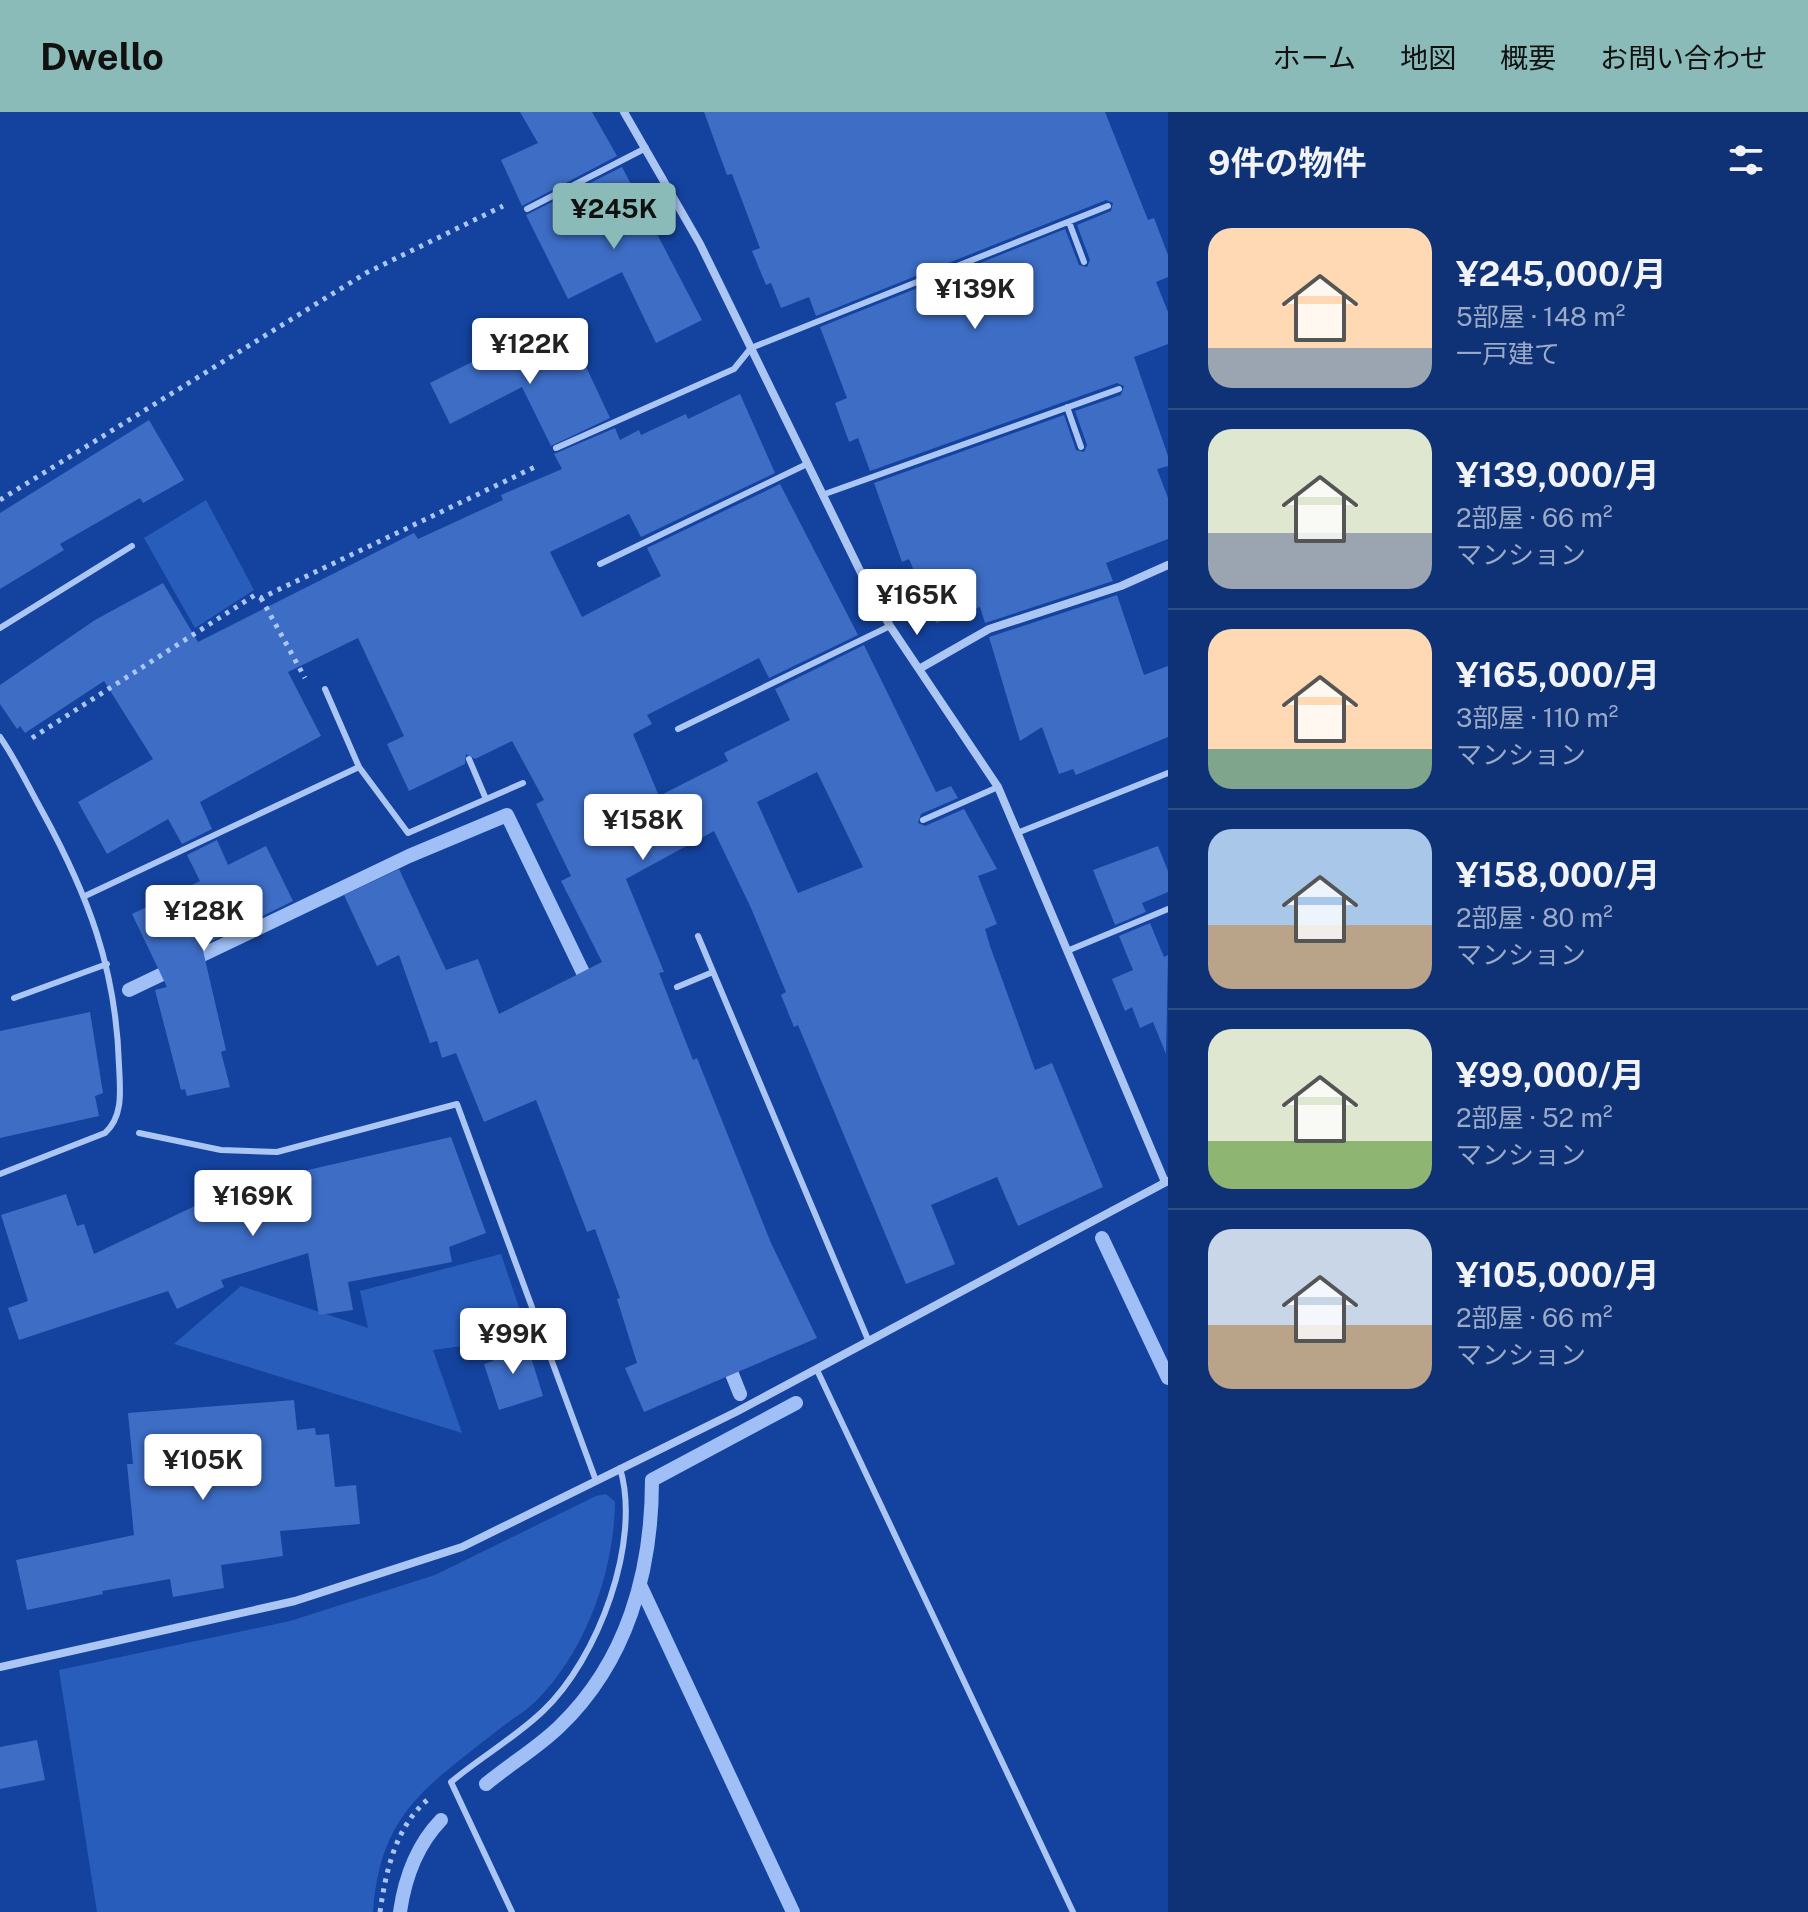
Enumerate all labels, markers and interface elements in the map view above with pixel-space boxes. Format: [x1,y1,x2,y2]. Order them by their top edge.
text: Dwello [40,34,164,79]
text: ホーム [1273,41,1356,74]
text: 地図 [1400,41,1456,74]
text: 概要 [1500,41,1556,74]
text: お問い合わせ [1600,41,1768,74]
icon: filters [1724,138,1768,182]
text: 9件の物件 [1208,143,1366,183]
pin: ¥245K [558,183,670,251]
text: ¥245K [571,193,657,224]
text: ¥245,000/月 [1456,254,1667,294]
icon: home [1272,260,1368,356]
pin: ¥139K [919,263,1031,331]
text: ¥139K [934,273,1016,304]
text: 5部屋 · 148 m² [1456,301,1625,332]
pin: ¥122K [474,318,586,386]
text: ¥122K [490,328,570,359]
text: 一戸建て [1456,338,1560,369]
text: ¥139,000/月 [1456,455,1660,495]
icon: home [1272,461,1368,557]
text: 2部屋 · 66 m² [1456,502,1612,533]
text: マンション [1456,539,1586,570]
pin: ¥165K [861,569,973,637]
text: ¥165K [876,579,958,610]
text: ¥165,000/月 [1456,655,1660,695]
icon: home [1272,661,1368,757]
text: 3部屋 · 110 m² [1456,702,1618,733]
text: マンション [1456,739,1586,770]
pin: ¥158K [587,794,699,862]
text: ¥158K [602,804,684,835]
text: ¥158,000/月 [1456,855,1661,895]
icon: home [1272,861,1368,957]
pin: ¥128K [148,885,260,953]
text: ¥128K [164,895,244,926]
text: 2部屋 · 80 m² [1456,902,1613,933]
text: マンション [1456,939,1586,970]
text: ¥99,000/月 [1456,1055,1645,1095]
icon: home [1272,1061,1368,1157]
text: 2部屋 · 52 m² [1456,1102,1612,1133]
text: マンション [1456,1139,1586,1170]
pin: ¥169K [197,1170,309,1238]
text: ¥169K [212,1180,294,1211]
text: ¥105,000/月 [1456,1255,1660,1295]
icon: home [1272,1261,1368,1357]
text: 2部屋 · 66 m² [1456,1302,1612,1333]
pin: ¥99K [466,1308,560,1376]
text: ¥99K [478,1318,548,1349]
text: マンション [1456,1339,1586,1370]
pin: ¥105K [147,1434,259,1502]
text: ¥105K [162,1444,244,1475]

